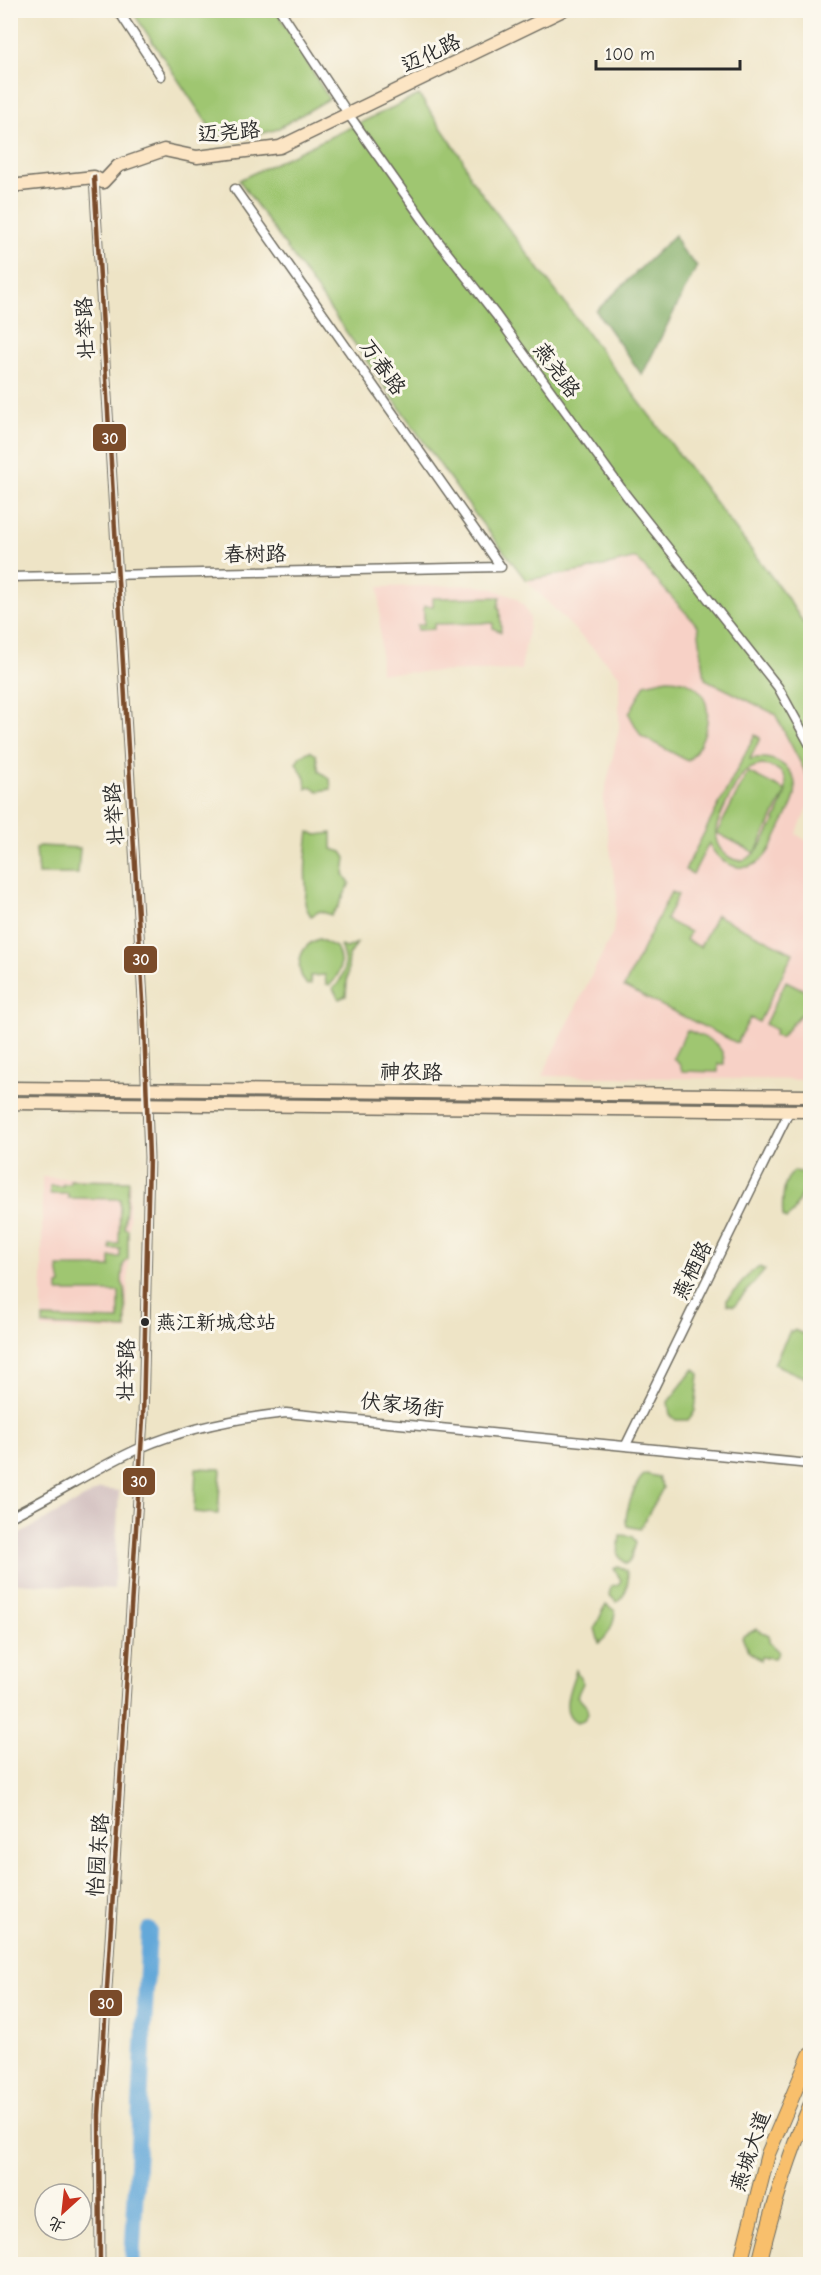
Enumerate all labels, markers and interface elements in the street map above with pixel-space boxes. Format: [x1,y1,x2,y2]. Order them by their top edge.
street label: 迈化路 [397,28,465,78]
scale bar [596,33,740,71]
text: 100 m [605,44,655,65]
street label: 迈尧路 [197,117,261,147]
street label: 壮举路 [71,296,99,360]
street label: 万春路 [355,334,411,400]
street label: 燕尧路 [529,337,585,403]
line badge: 30 [92,423,127,452]
text: 30 [101,430,119,448]
street label: 春树路 [223,541,287,567]
street label: 壮举路 [100,782,128,846]
line badge: 30 [123,945,158,974]
text: 30 [132,951,150,969]
street label: 神农路 [379,1059,443,1085]
street label: 燕栖路 [667,1236,717,1304]
place label: 燕江新城总站 [156,1311,276,1334]
marker: 燕江新城总站 [139,1316,151,1328]
street label: 壮举路 [113,1338,139,1402]
street label: 伏家场街 [359,1389,445,1421]
line badge: 30 [122,1467,156,1496]
text: 30 [130,1473,148,1491]
street label: 怡园东路 [83,1812,113,1898]
line badge: 30 [89,1989,123,2017]
text: 30 [97,1995,115,2013]
street label: 燕城大道 [725,2107,775,2195]
north arrow [33,2182,93,2242]
text: 北 [45,2213,68,2236]

